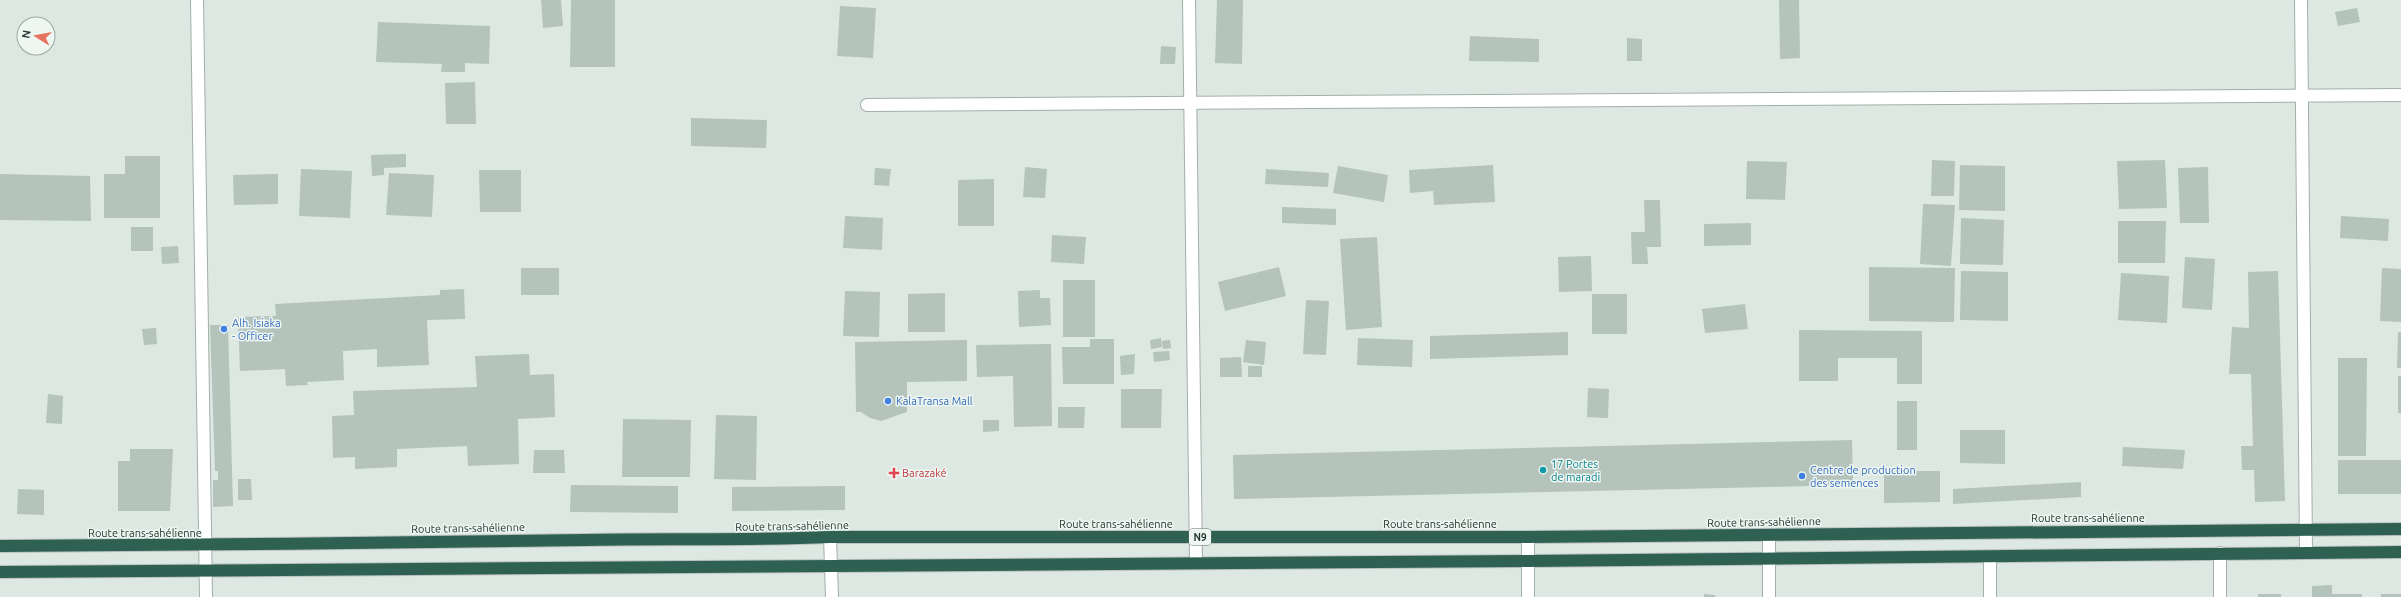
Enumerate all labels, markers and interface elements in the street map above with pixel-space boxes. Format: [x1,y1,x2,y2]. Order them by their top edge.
north arrow [16,16,56,56]
text: N [20,29,33,39]
place label: Alh. Isiaka - Officer [232,317,281,342]
marker: Alh. Isiaka - Officer [219,324,229,334]
place label: KalaTransa Mall [896,395,973,407]
marker: KalaTransa Mall [883,396,893,406]
place label: 17 Portes de maradi [1551,458,1600,483]
place label: Centre de production des semences [1810,464,1916,489]
marker: 17 Portes de maradi [1538,465,1548,475]
place label: Barazaké [902,467,947,479]
marker: Barazaké [889,468,899,478]
marker: Centre de production des semences [1797,471,1807,481]
street label: Route trans-sahélienne [2031,512,2145,524]
street label: Route trans-sahélienne [1707,515,1821,529]
street label: Route trans-sahélienne [1059,518,1173,530]
street label: Route trans-sahélienne [1383,518,1497,530]
street label: Route trans-sahélienne [735,519,849,533]
street label: Route trans-sahélienne [411,521,525,535]
street label: Route trans-sahélienne [88,527,202,539]
road number: N9 [1189,529,1211,545]

